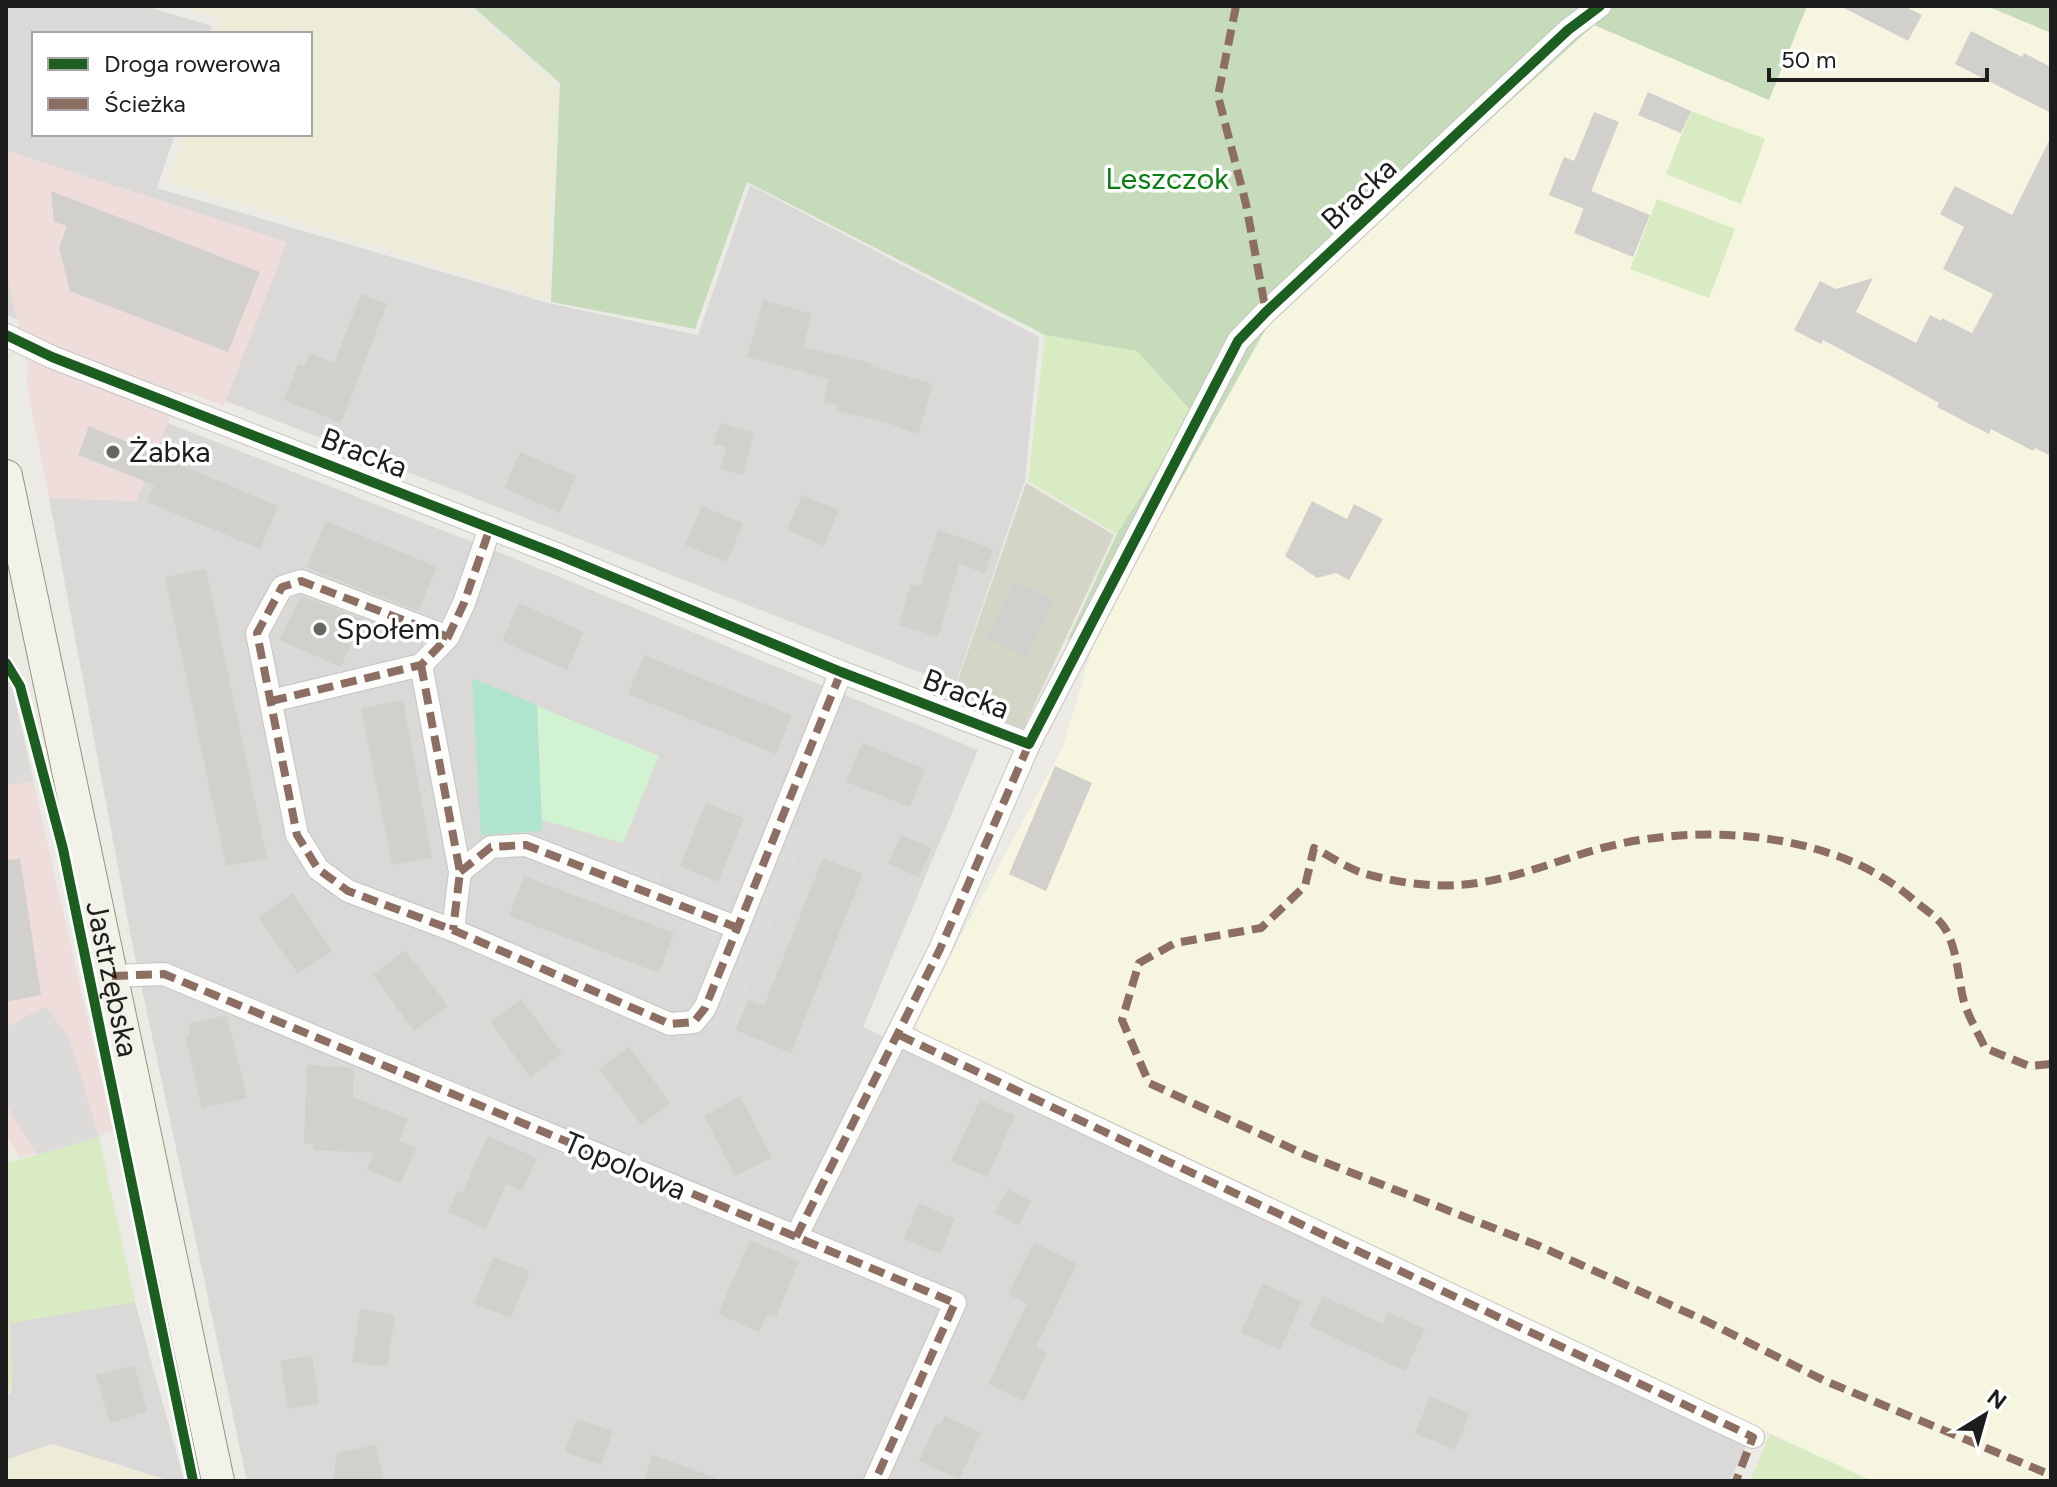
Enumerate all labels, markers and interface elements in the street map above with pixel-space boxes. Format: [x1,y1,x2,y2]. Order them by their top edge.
legend [32,32,312,136]
scale bar [1769,32,1987,82]
text: 50 m [1781,45,1837,74]
text: Droga rowerowa [104,49,281,78]
text: Ścieżka [104,89,186,118]
street label: Bracka [1313,150,1404,238]
park label: Leszczok [1105,160,1229,197]
street label: Bracka [316,419,413,486]
place label: Żabka [129,433,211,470]
marker: Żabka [104,443,122,461]
place label: Społem [336,610,440,647]
marker: Społem [311,620,329,638]
street label: Bracka [918,660,1015,727]
street label: Jastrzębska [78,897,147,1060]
street label: Topolowa [558,1123,692,1208]
north arrow [1945,1375,2025,1455]
text: N [1982,1384,2012,1415]

